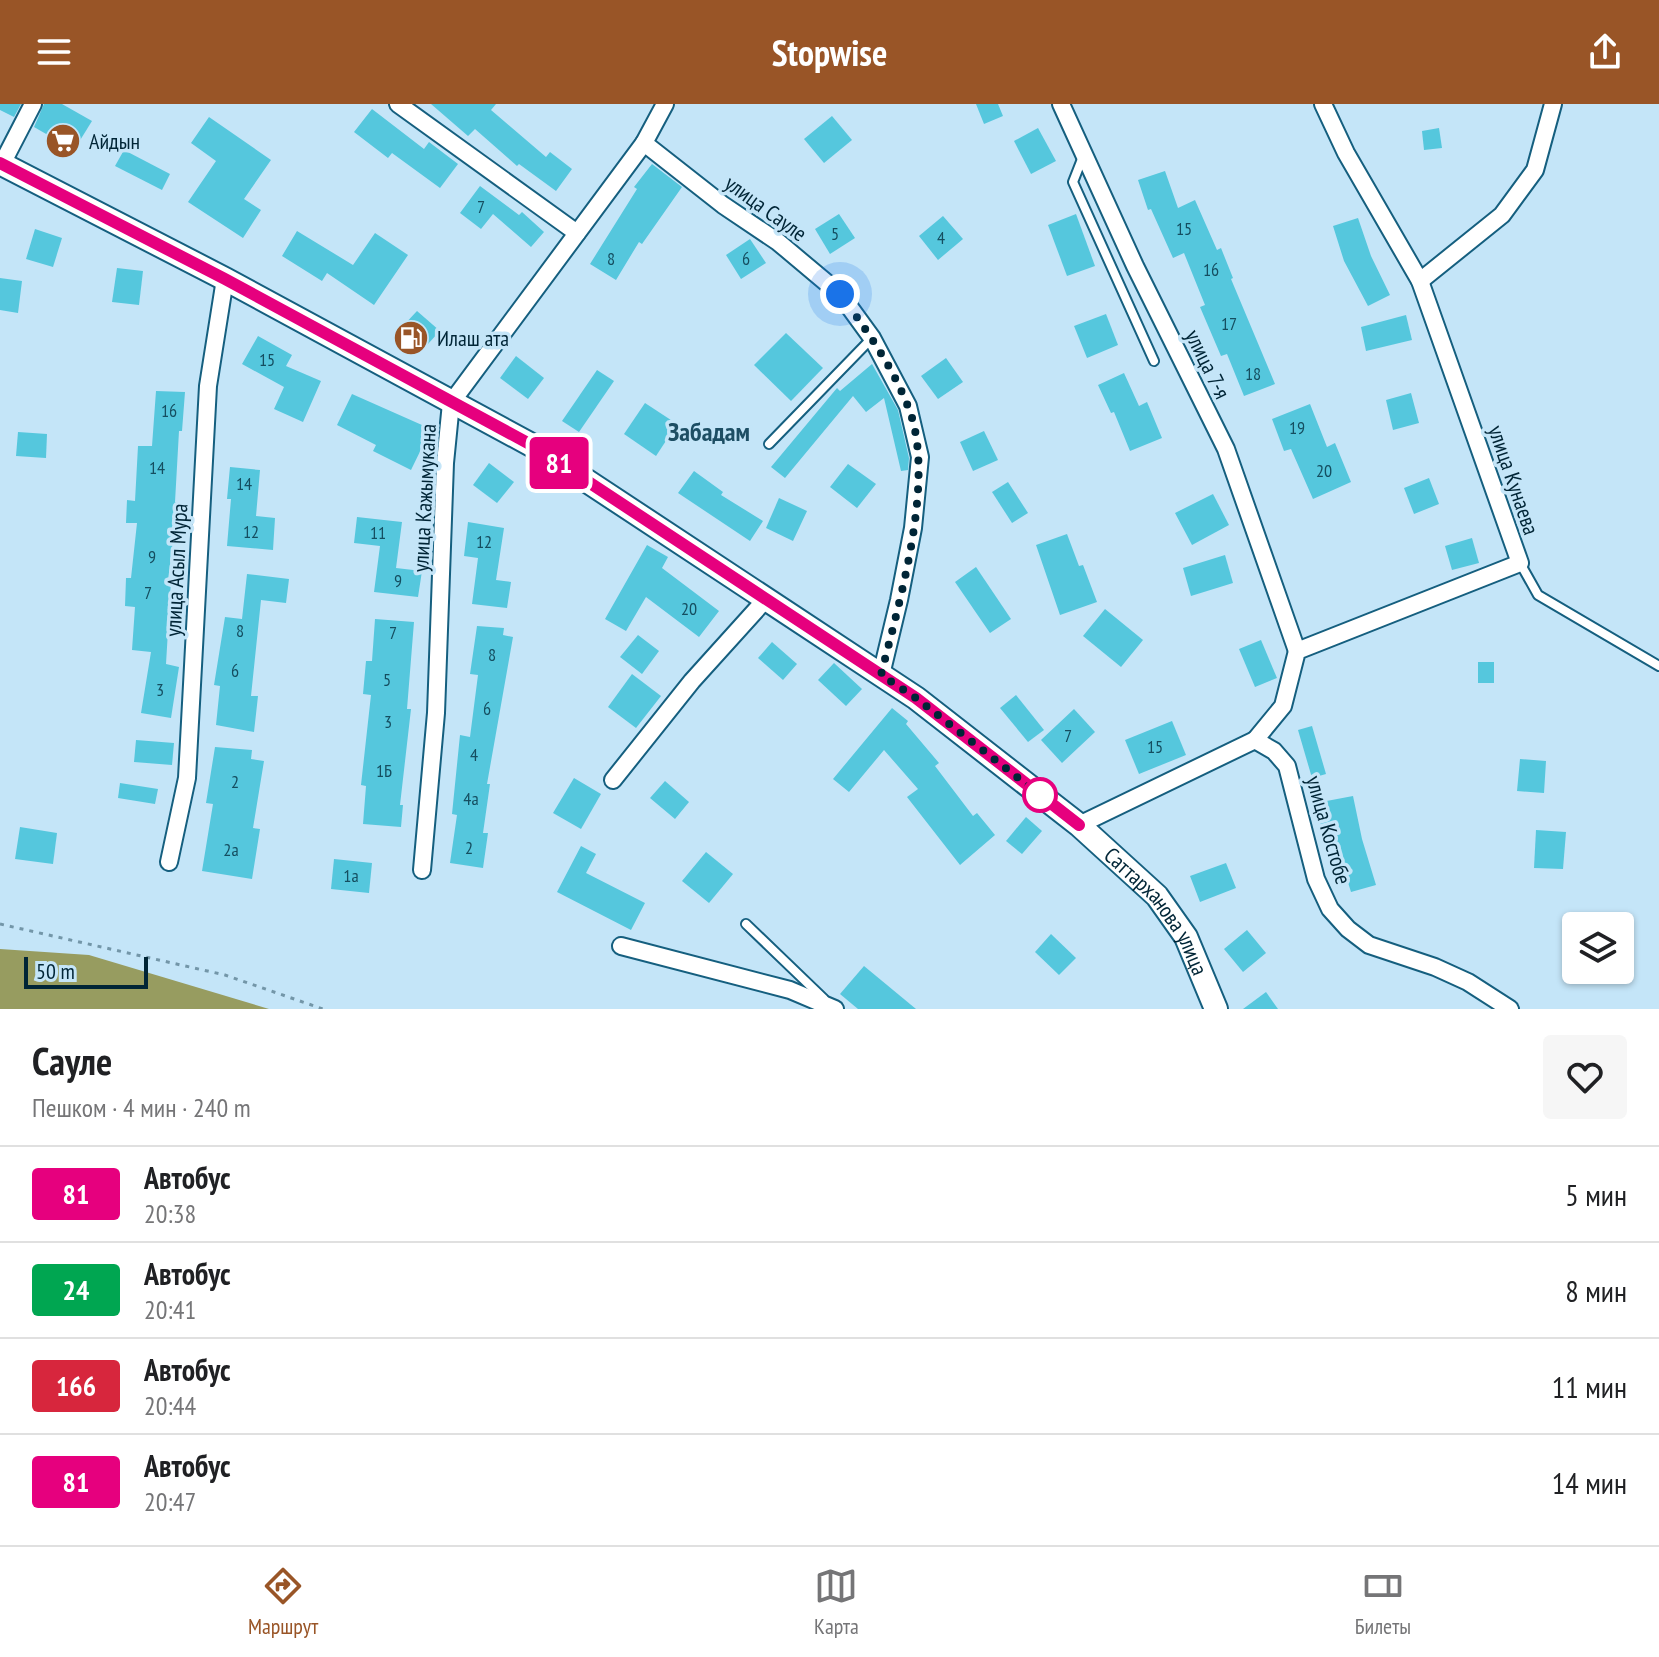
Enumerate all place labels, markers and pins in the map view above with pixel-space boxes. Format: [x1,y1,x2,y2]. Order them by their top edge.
supermarket icon: Айдын [44,122,82,160]
place label: Айдын [89,127,140,155]
fuel station icon: Илаш ата [392,319,430,357]
place label: Илаш ата [437,324,509,352]
unlabelled marker [1023,778,1057,812]

